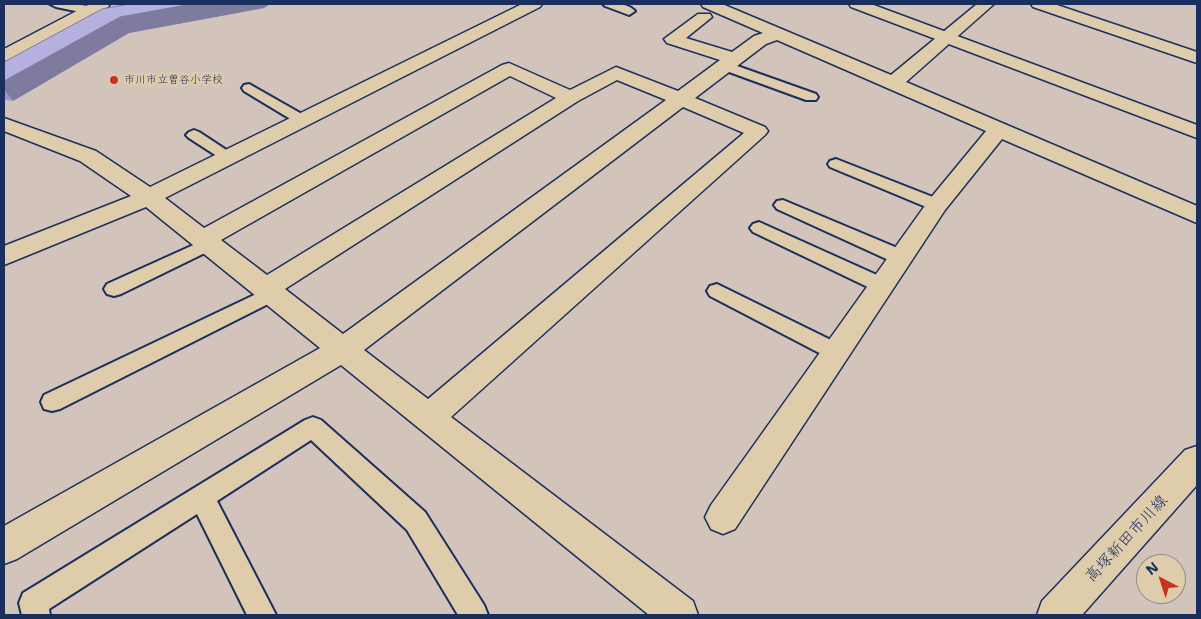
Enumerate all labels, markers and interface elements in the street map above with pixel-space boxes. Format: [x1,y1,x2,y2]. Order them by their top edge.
place label: 市川市立曽谷小学校 [124,73,223,87]
marker: 市川市立曽谷小学校 [108,74,120,86]
street label: 高塚新田市川線 [1082,491,1172,587]
north arrow [1136,554,1186,604]
text: N [1142,558,1162,579]

